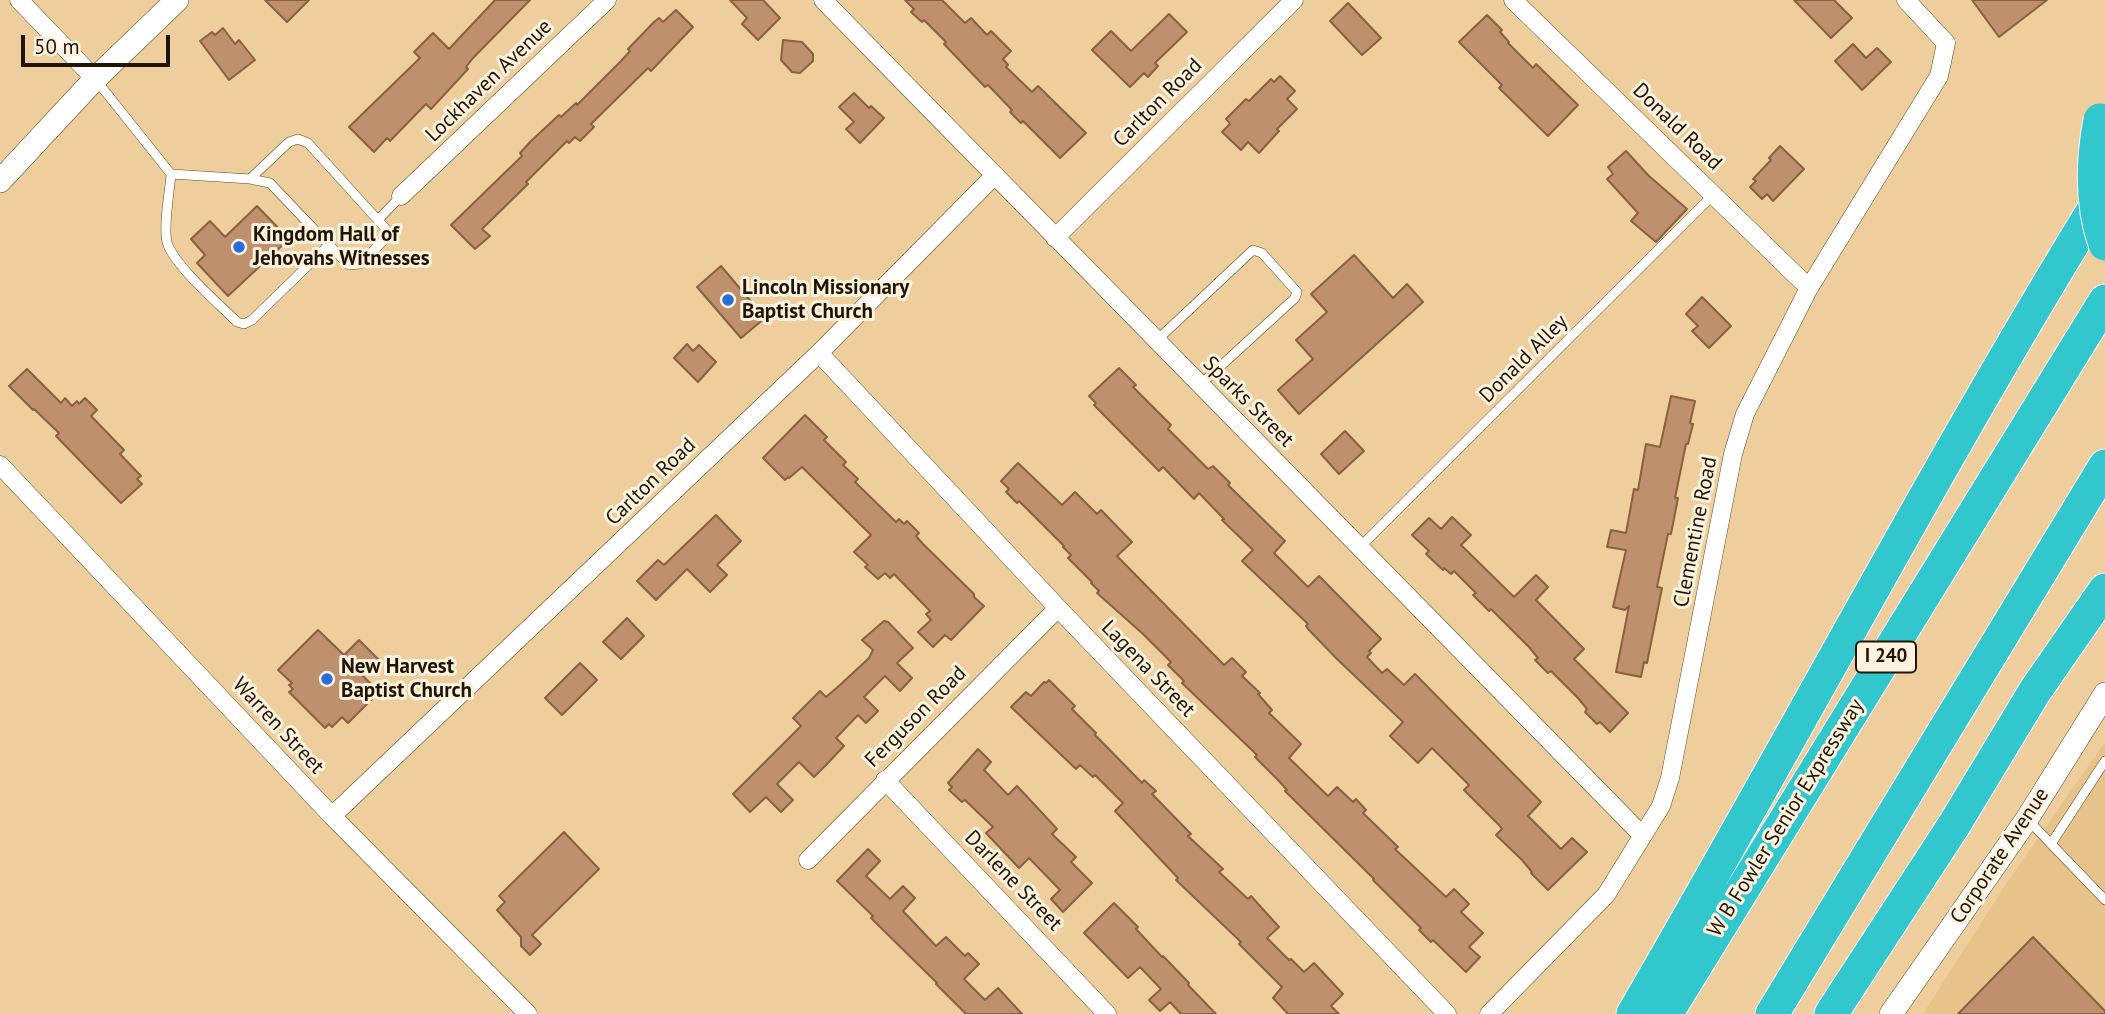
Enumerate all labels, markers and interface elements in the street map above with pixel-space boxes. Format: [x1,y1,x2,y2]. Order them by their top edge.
street label: Lockhaven Avenue [421,14,557,148]
scale bar [24,21,173,65]
text: 50 m [34,33,80,60]
street label: Carlton Road [1108,53,1208,153]
street label: Donald Road [1627,78,1727,176]
place label: Kingdom Hall of Jehovahs Witnesses [253,222,430,272]
marker: Kingdom Hall of Jehovahs Witnesses [231,239,247,255]
place label: Lincoln Missionary Baptist Church [742,275,909,325]
marker: Lincoln Missionary Baptist Church [720,292,736,308]
street label: Donald Alley [1475,310,1573,408]
street label: Sparks Street [1197,351,1299,453]
street label: Carlton Road [601,433,701,531]
street label: Clementine Road [1669,455,1723,609]
street label: Lagena Street [1096,616,1200,722]
road number: I 240 [1856,642,1916,672]
place label: New Harvest Baptist Church [341,654,472,704]
street label: Ferguson Road [860,661,972,773]
marker: New Harvest Baptist Church [319,671,335,687]
street label: Warren Street [227,673,329,779]
street label: W B Fowler Senior Expressway [1702,695,1870,941]
street label: Corporate Avenue [1945,783,2055,929]
street label: Darlene Street [959,826,1067,936]

